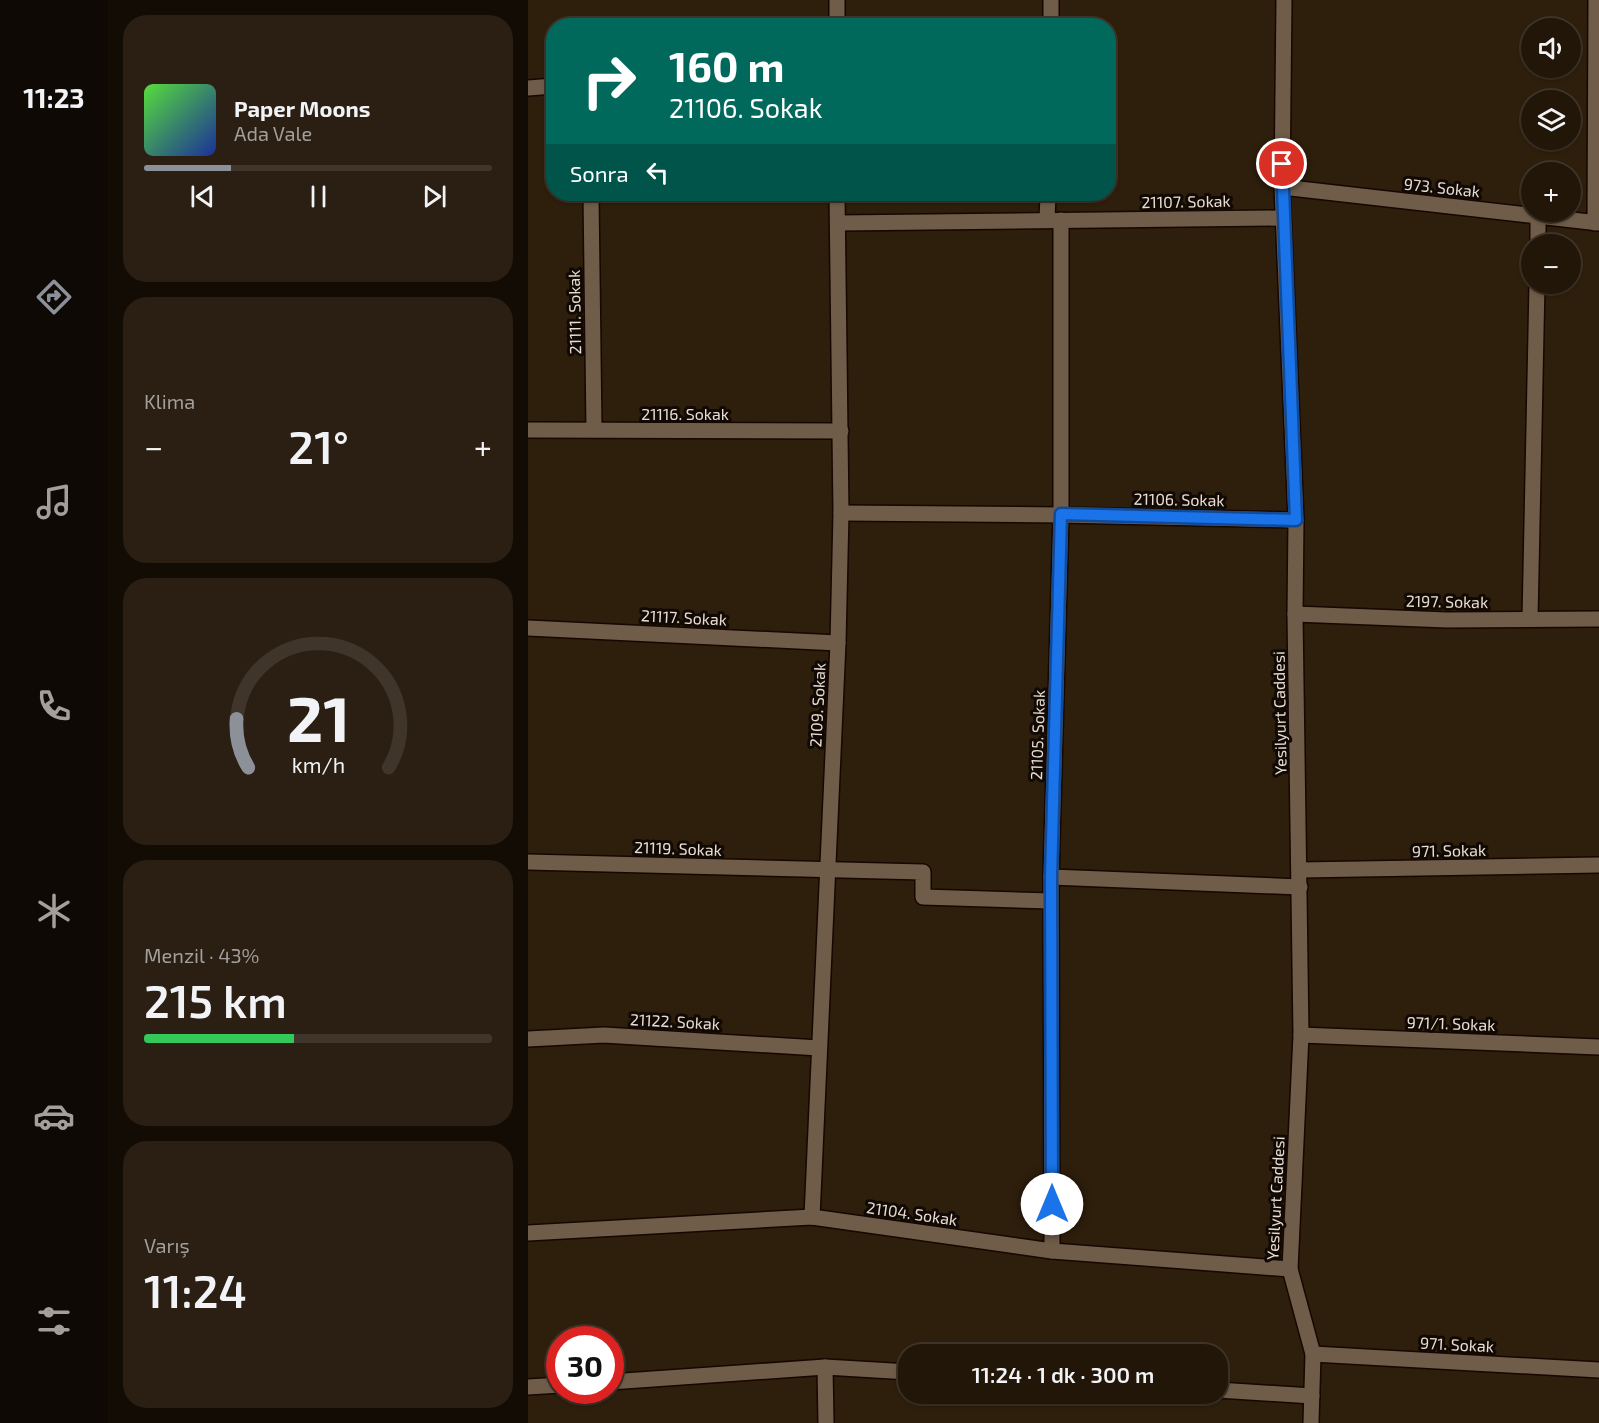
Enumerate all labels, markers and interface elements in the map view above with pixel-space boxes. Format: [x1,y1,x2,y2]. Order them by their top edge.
map controls [1521,18,1581,294]
button: sound [1521,18,1581,78]
text: 160 m [669,40,785,90]
icon: right [570,42,648,120]
text: 11:23 [23,81,85,113]
button: layers [1521,90,1581,150]
text: 21106. Sokak [669,91,822,123]
text: Paper Moons [234,95,370,121]
text: Ada Vale [234,121,312,145]
pin [1256,138,1307,189]
icon: arrive [1265,147,1298,180]
icon: left [641,156,674,189]
text: Sonra [570,160,629,186]
button: + [1521,162,1581,222]
street label: 973. Sokak [1403,174,1481,200]
icon: previous [186,180,219,213]
icon: pause [302,180,335,213]
icon: next [418,180,451,213]
street label: 21107. Sokak [1141,191,1231,211]
button: − [1521,234,1581,294]
street label: 21111. Sokak [564,269,584,355]
icon: directions [33,276,75,318]
text: Klima [144,389,195,413]
street label: 21116. Sokak [641,404,729,423]
text: 21° [288,419,349,473]
text: − [144,426,163,466]
text: + [474,426,492,466]
icon: music [33,481,75,523]
street label: 21106. Sokak [1133,489,1225,509]
street label: 2197. Sokak [1406,591,1488,611]
street label: 21117. Sokak [641,605,727,629]
street label: Yesilyurt Caddesi [1268,651,1290,775]
street label: 2109. Sokak [805,662,829,748]
text: 21 [286,681,350,756]
icon: phone [33,685,75,727]
street label: 21105. Sokak [1026,690,1048,780]
text: km/h [291,753,345,778]
street label: 21119. Sokak [634,837,722,859]
street label: 971. Sokak [1412,840,1486,860]
icon: climate [33,890,75,932]
text: Menzil · 43% [144,943,259,967]
text: 215 km [144,973,287,1027]
street label: 21122. Sokak [630,1009,720,1033]
street label: 971/1. Sokak [1406,1012,1496,1034]
icon: car [33,1095,75,1137]
street label: Yesilyurt Caddesi [1262,1136,1288,1260]
position arrow [1020,1172,1084,1236]
street label: 21104. Sokak [865,1197,959,1229]
text: Varış [144,1233,190,1257]
text: 11:24 [144,1263,247,1317]
icon: filters [33,1300,75,1342]
speed limit sign: 30 [546,1326,624,1404]
street label: 971. Sokak [1420,1333,1494,1355]
text: 11:24 · 1 dk · 300 m [972,1361,1154,1387]

